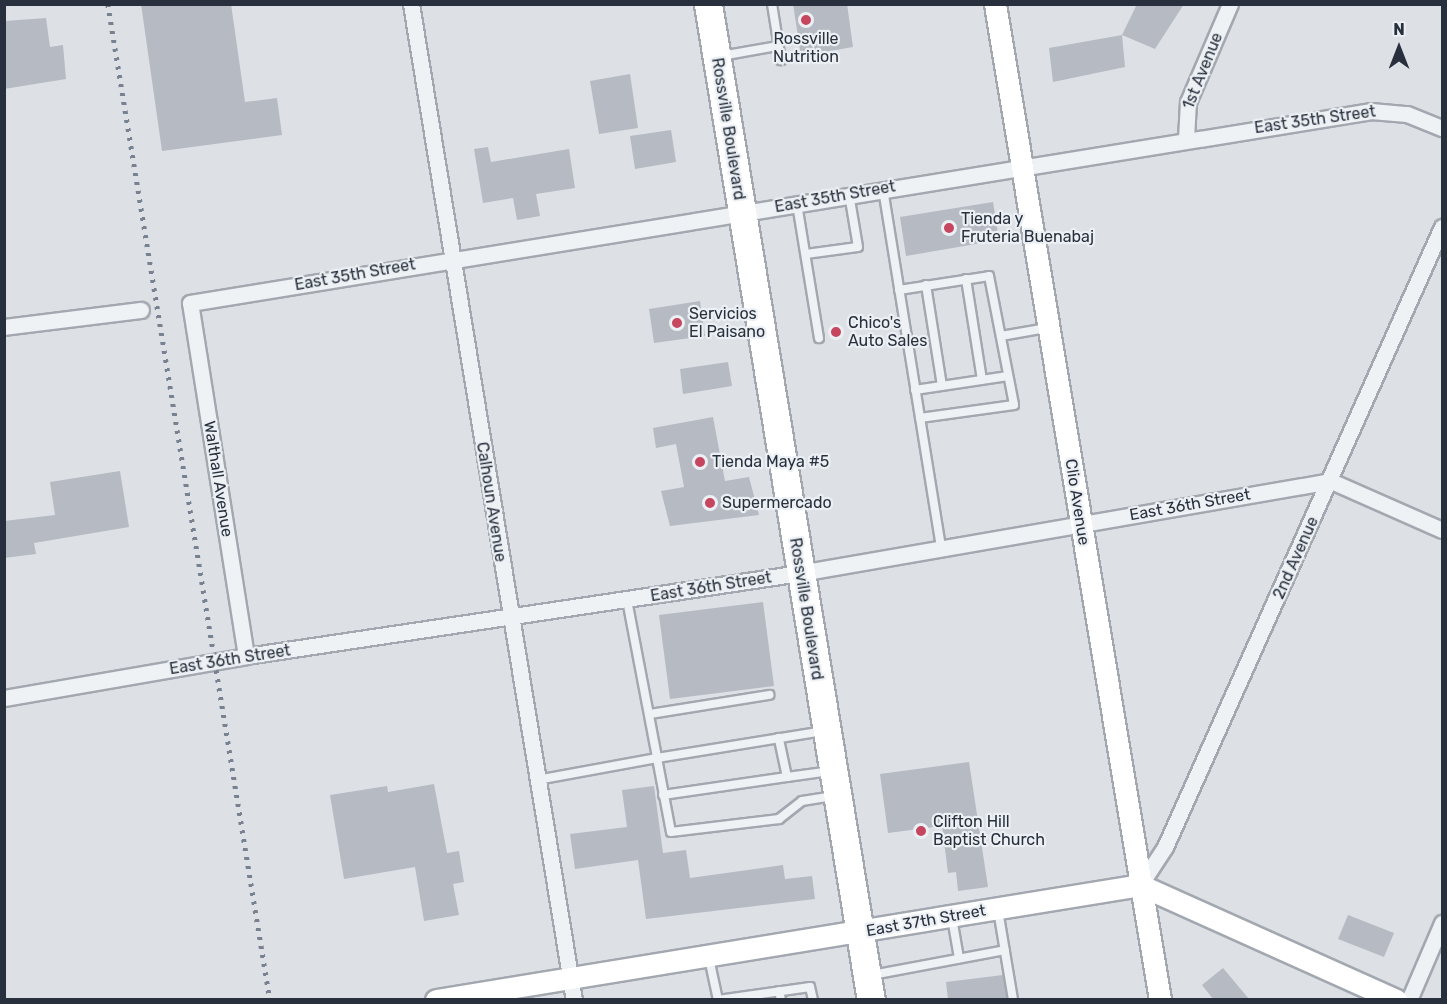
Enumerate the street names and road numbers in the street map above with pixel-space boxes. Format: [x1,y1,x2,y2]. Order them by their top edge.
street label: 1st Avenue [1179,30,1227,112]
street label: Rossville Boulevard [707,56,749,202]
street label: East 35th Street [1253,102,1377,138]
street label: East 35th Street [773,177,897,217]
street label: East 35th Street [293,255,417,295]
street label: Walthall Avenue [199,419,237,539]
street label: Calhoun Avenue [472,440,510,564]
street label: Clio Avenue [1061,457,1093,547]
street label: East 36th Street [1128,485,1252,525]
street label: 2nd Avenue [1269,514,1323,602]
street label: Rossville Boulevard [785,536,827,682]
street label: East 36th Street [649,568,773,606]
street label: East 36th Street [168,641,292,679]
street label: East 37th Street [865,901,987,941]

